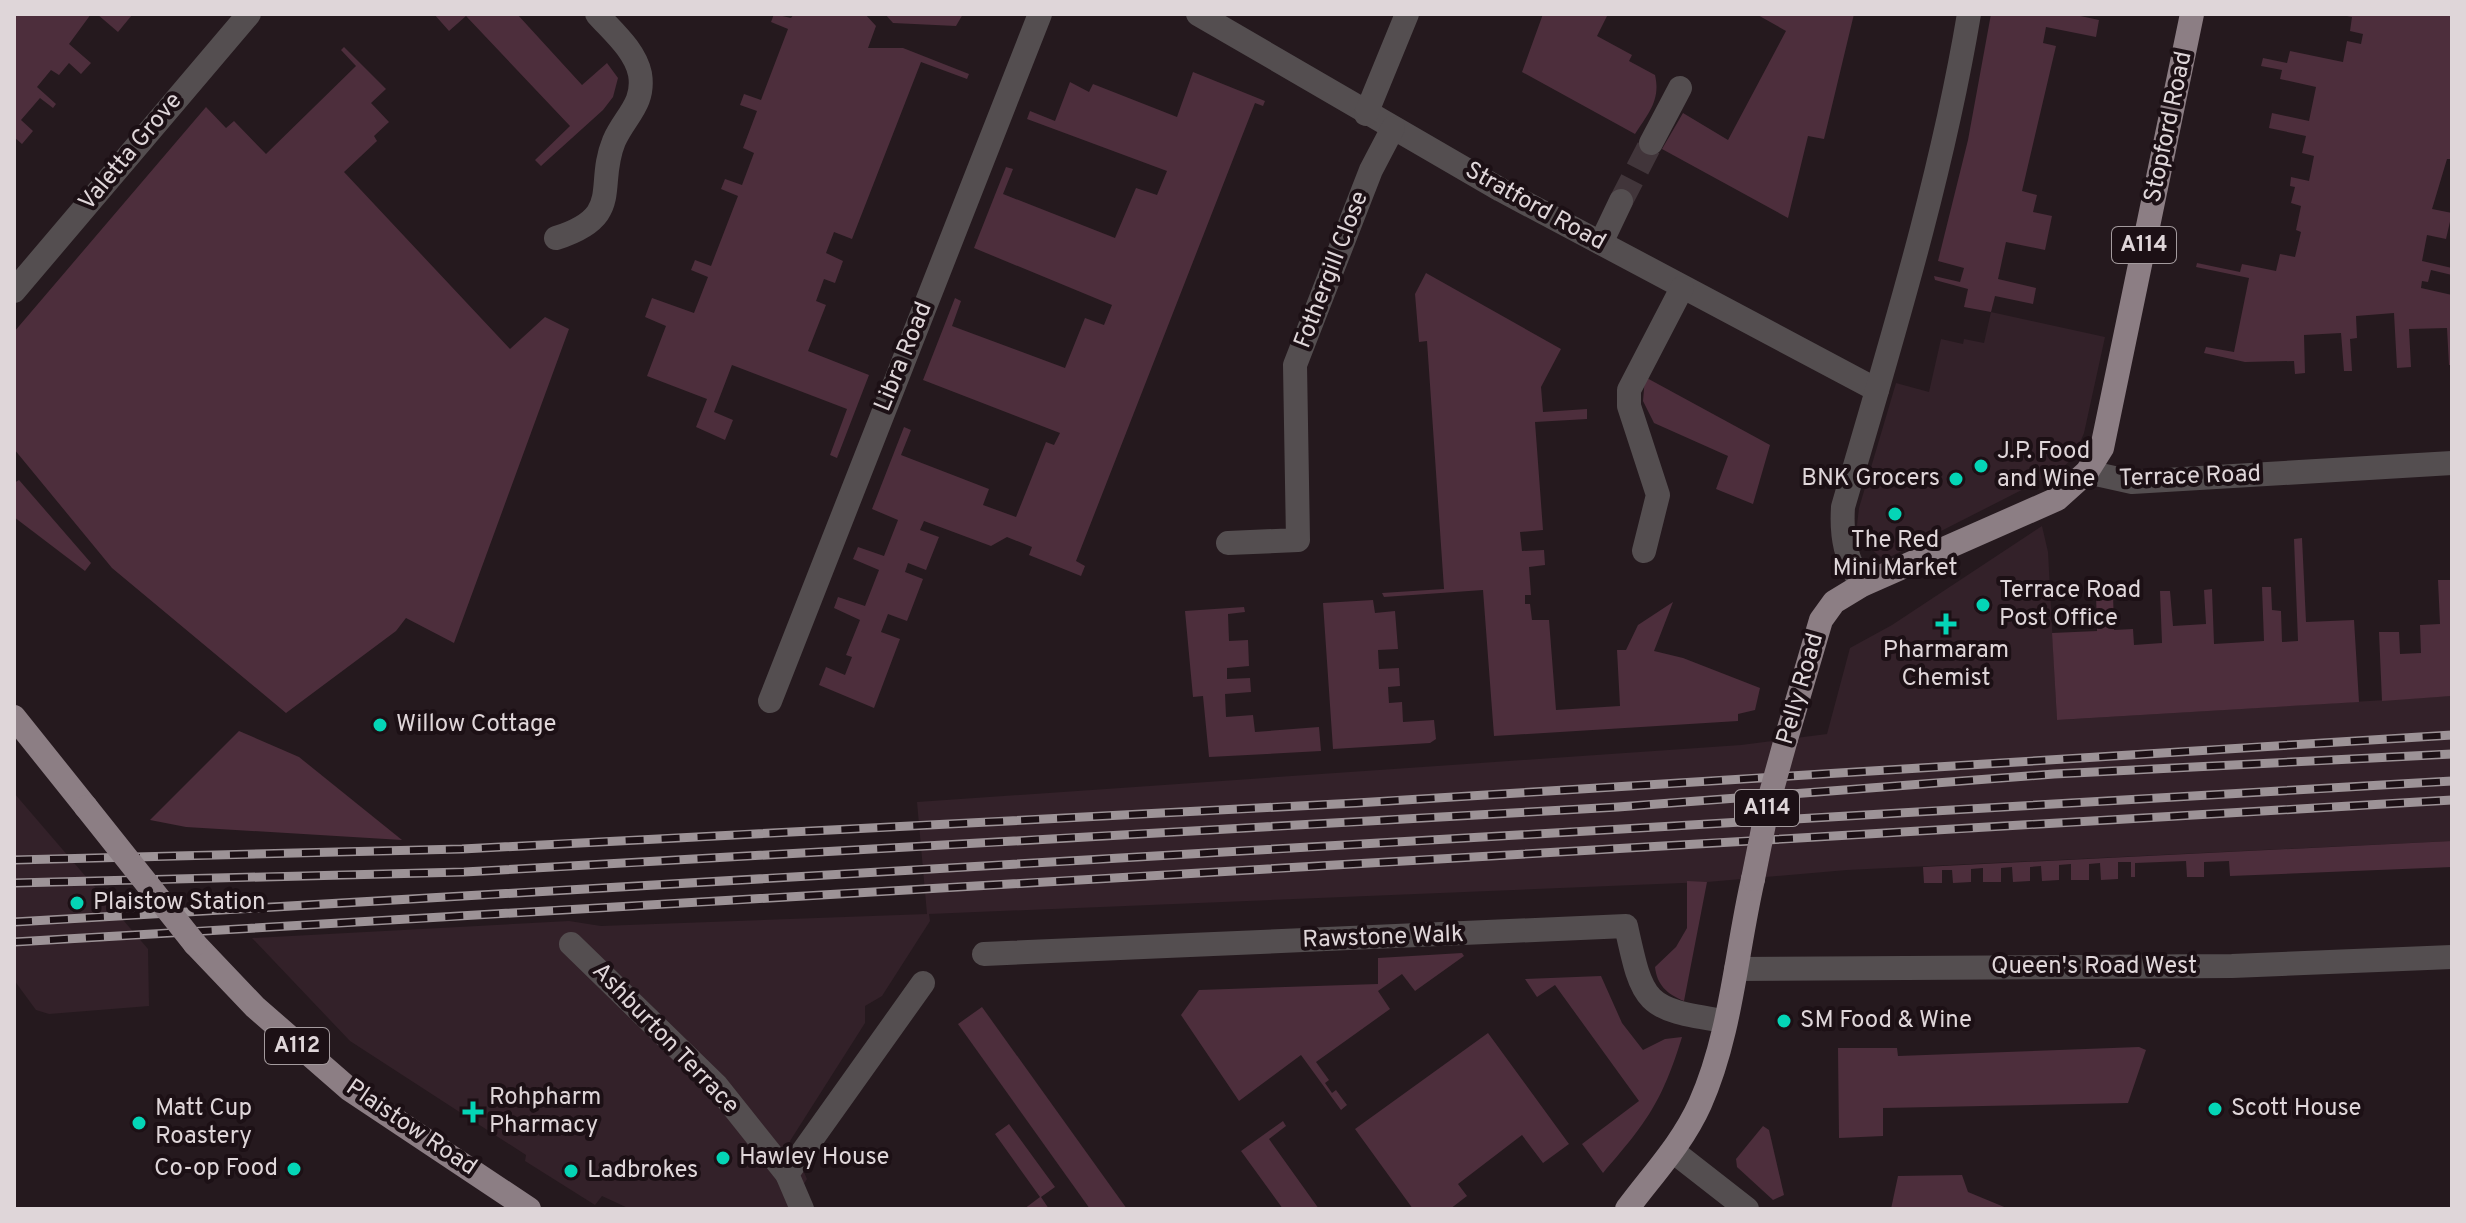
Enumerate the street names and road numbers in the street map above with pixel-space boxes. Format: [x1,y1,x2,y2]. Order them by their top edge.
street label: Stopford Road [2138,49,2200,205]
street label: Valetta Grove [73,87,189,217]
street label: Stratford Road [1459,156,1611,258]
street label: Fothergill Close [1288,187,1376,353]
road number: A114 [2112,227,2176,263]
street label: Libra Road [868,298,940,416]
street label: Terrace Road [2118,460,2262,494]
street label: Pelly Road [1771,630,1831,748]
road number: A114 [1735,790,1799,826]
street label: Rawstone Walk [1302,920,1464,956]
street label: Queen's Road West [1991,952,2197,982]
street label: Ashburton Terrace [585,957,745,1121]
road number: A112 [265,1028,329,1064]
street label: Plaistow Road [340,1073,482,1183]

